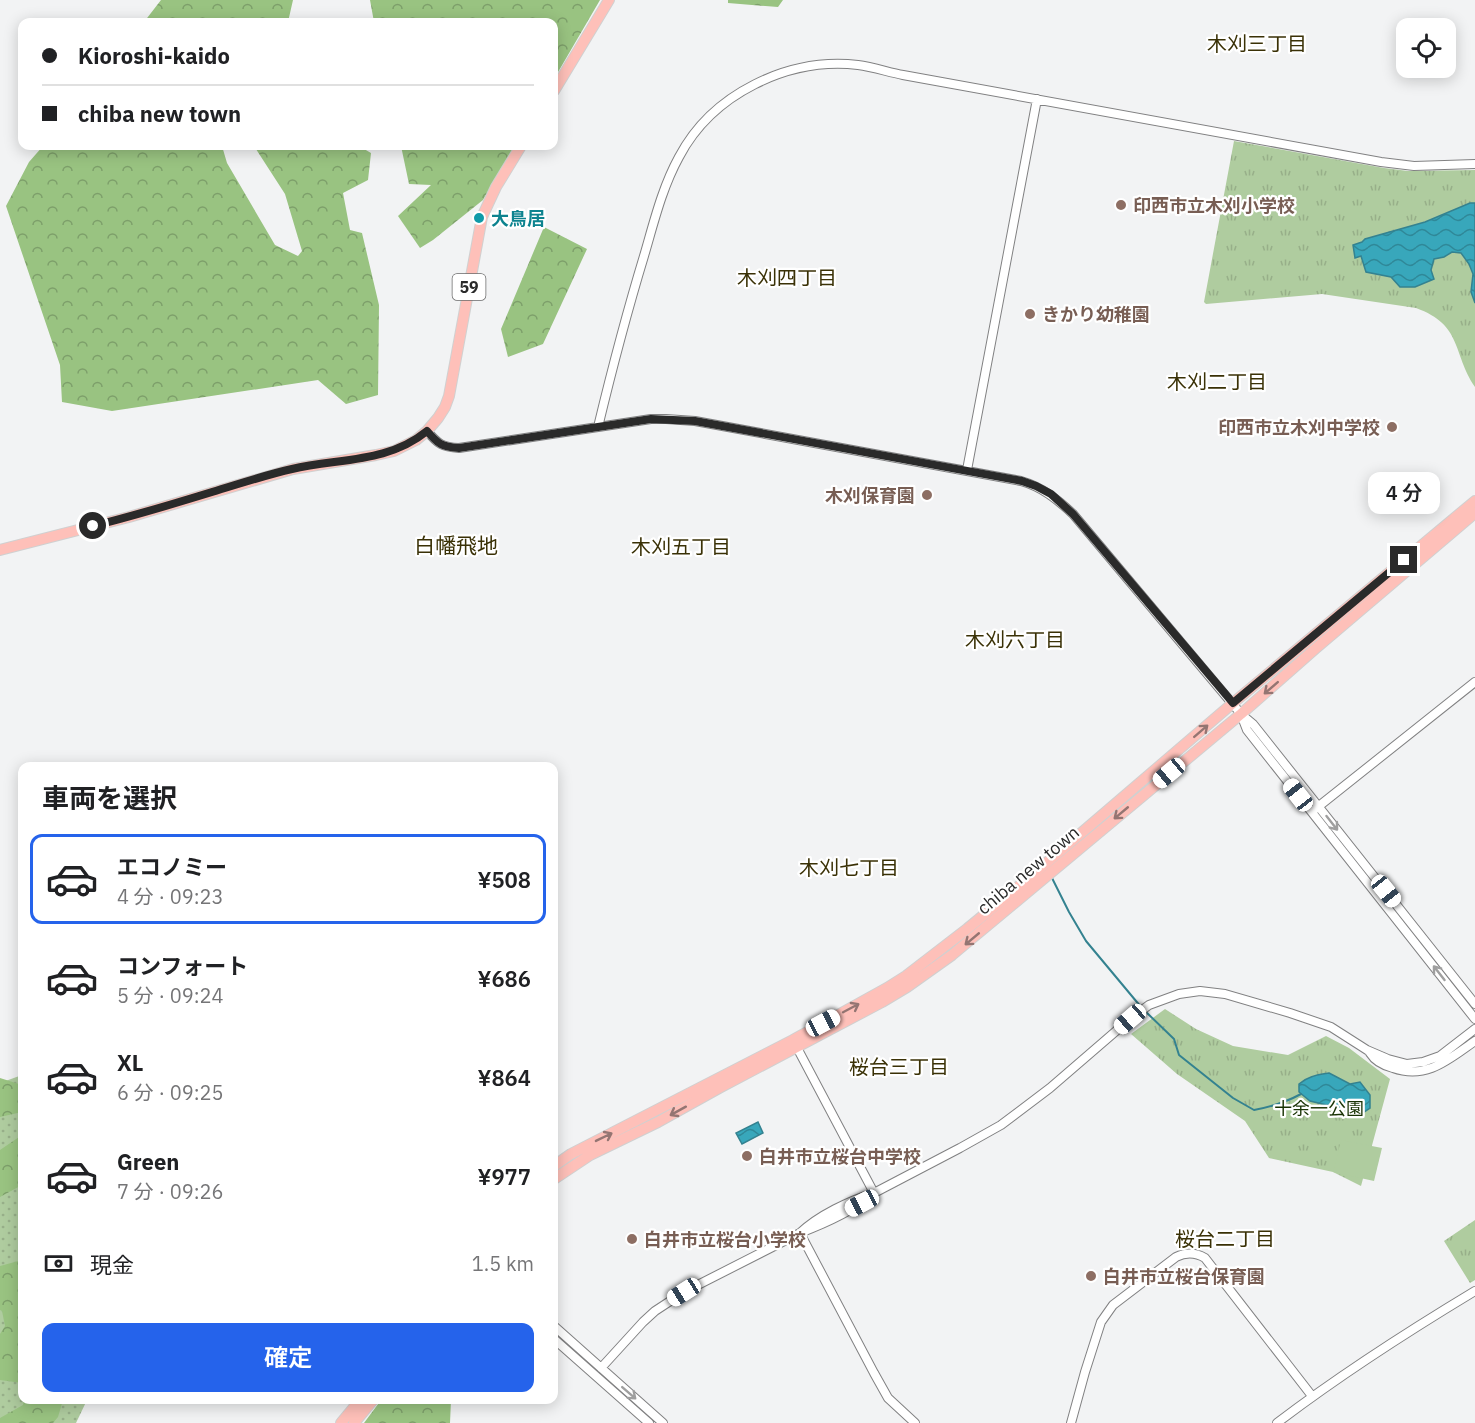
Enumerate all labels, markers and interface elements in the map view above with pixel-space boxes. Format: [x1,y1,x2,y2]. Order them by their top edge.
map controls [1396,18,1456,78]
button: locate [1396,18,1456,78]
district label: 木刈三丁目 [1207,30,1307,57]
text: Kioroshi-kaido [78,41,230,70]
text: chiba new town [78,99,241,128]
place label: 印西市立木刈小学校 [1133,194,1295,217]
marker: 印西市立木刈小学校 [1114,198,1128,212]
place label: 大鳥居 [491,207,545,230]
marker: 大鳥居 [472,211,486,225]
district label: 木刈四丁目 [737,264,837,291]
road number: 59 [452,274,486,300]
place label: きかり幼稚園 [1042,303,1150,326]
marker: きかり幼稚園 [1023,307,1037,321]
district label: 木刈二丁目 [1167,368,1267,395]
place label: 印西市立木刈中学校 [1218,416,1380,439]
marker: 印西市立木刈中学校 [1385,420,1399,434]
callout: 4 分 [1368,473,1440,515]
text: 4 分 [1386,479,1422,506]
place label: 木刈保育園 [825,484,915,507]
marker: 木刈保育園 [920,488,934,502]
route start [79,512,106,539]
district label: 白幡飛地 [414,531,498,559]
district label: 木刈五丁目 [631,533,731,560]
route end [1390,546,1417,573]
district label: 木刈六丁目 [965,626,1065,653]
one-way arrow [1263,681,1279,694]
one-way arrow [1193,724,1208,738]
car [1149,755,1189,791]
car [1280,775,1316,815]
text: 車両を選択 [42,780,177,815]
one-way arrow [1114,806,1129,820]
one-way arrow [1325,815,1338,831]
street label: chiba new town [972,821,1084,919]
icon: car [45,852,99,906]
text: エコノミー [117,852,227,881]
district label: 木刈七丁目 [799,854,899,881]
text: ¥508 [477,865,531,894]
car [1368,871,1404,911]
text: 4 分 · 09:23 [117,883,224,910]
one-way arrow [964,932,980,945]
icon: car [45,951,99,1005]
text: コンフォート [117,951,248,980]
text: ¥686 [477,964,531,993]
one-way arrow [1432,966,1445,982]
text: 5 分 · 09:24 [117,982,224,1009]
car [1111,1000,1149,1038]
one-way arrow [842,1002,859,1014]
car [803,1007,843,1039]
text: XL [117,1048,143,1077]
icon: car [45,1050,99,1104]
district label: 桜台三丁目 [849,1053,949,1080]
text: ¥864 [477,1063,531,1092]
text: 6 分 · 09:25 [117,1079,224,1106]
park label: 十余一公園 [1274,1097,1364,1120]
one-way arrow [670,1105,687,1117]
one-way arrow [594,1130,612,1142]
place label: 白井市立桜台中学校 [759,1145,921,1168]
text: Green [117,1147,179,1176]
icon: car [45,1149,99,1203]
marker: 白井市立桜台中学校 [740,1149,754,1163]
text: ¥977 [477,1162,531,1191]
text: 7 分 · 09:26 [117,1178,224,1205]
car [842,1187,882,1219]
district label: 桜台二丁目 [1175,1225,1275,1252]
place label: 白井市立桜台小学校 [644,1228,806,1251]
marker: 白井市立桜台小学校 [625,1232,639,1246]
icon: cash [42,1247,75,1280]
text: 現金 [90,1250,134,1279]
text: 1.5 km [472,1250,534,1277]
place label: 白井市立桜台保育園 [1103,1265,1265,1288]
marker: 白井市立桜台保育園 [1084,1269,1098,1283]
car [664,1275,704,1309]
button: 確定 [42,1323,534,1392]
one-way arrow [621,1386,636,1400]

